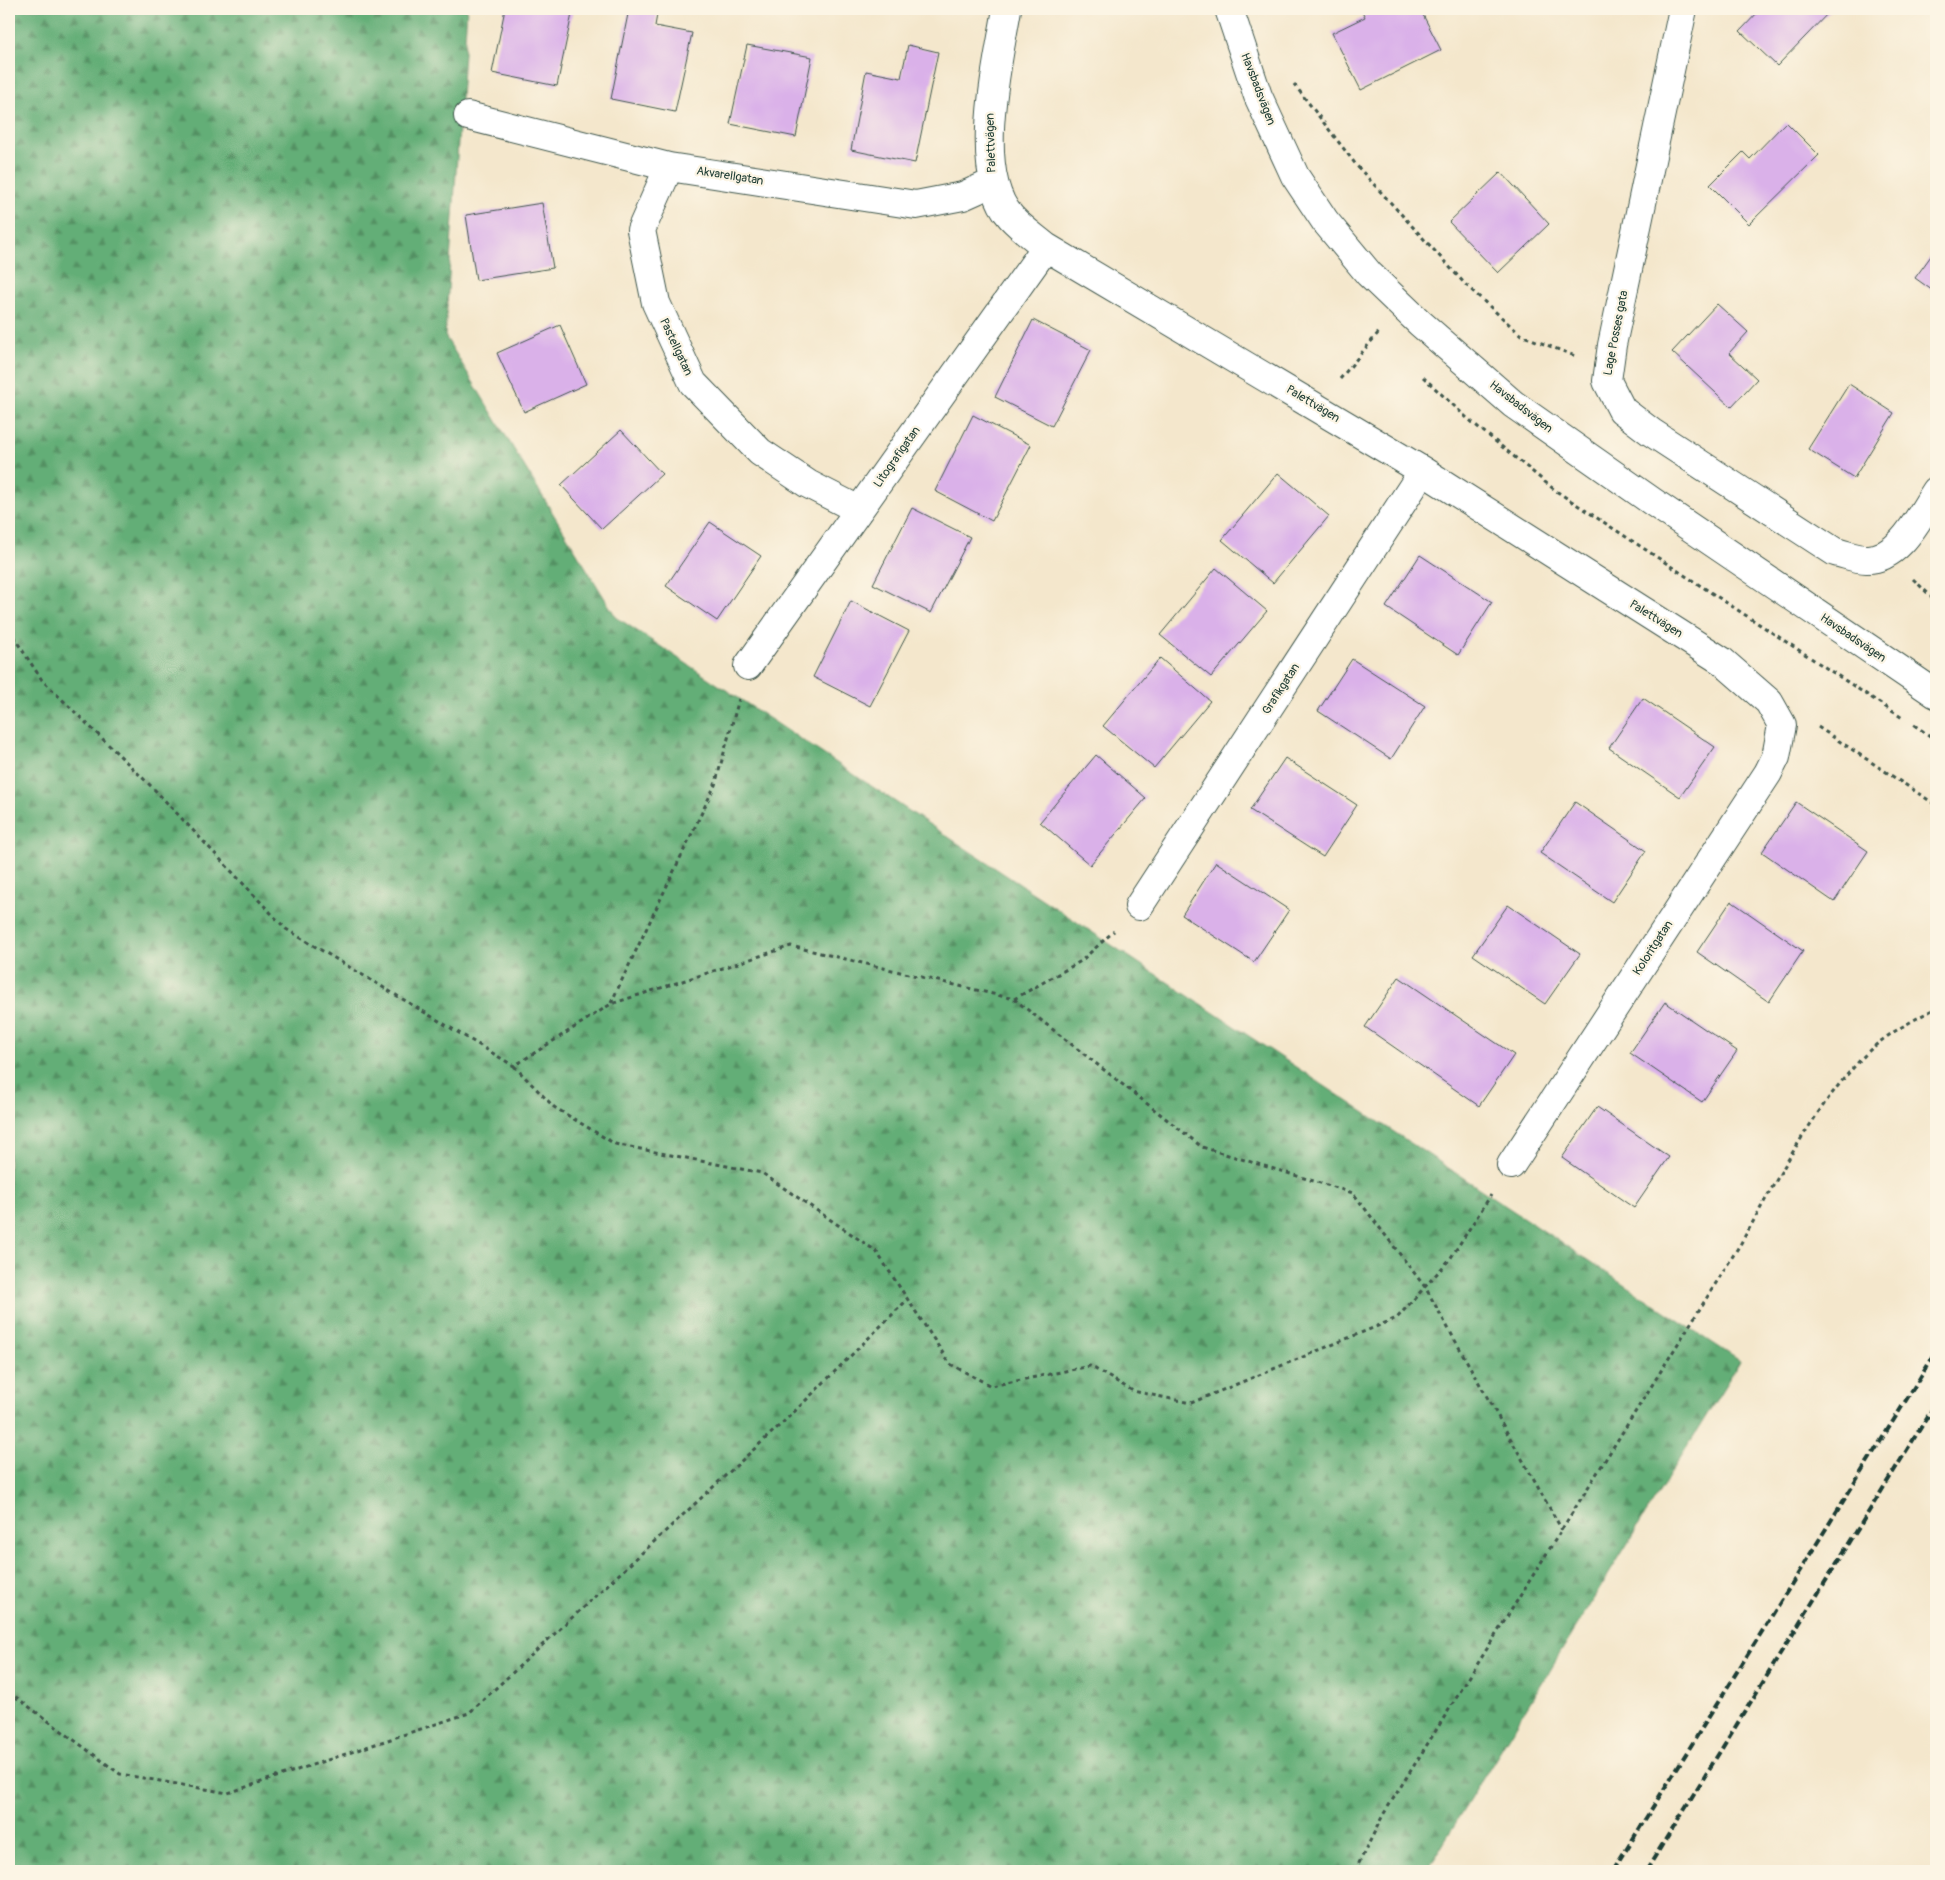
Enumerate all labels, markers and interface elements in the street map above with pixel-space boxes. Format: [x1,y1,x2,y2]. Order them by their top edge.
street label: Havsbadsvägen [1237,51,1279,127]
street label: Palettvägen [982,113,1000,173]
street label: Akvarellgatan [695,163,765,189]
street label: Lage Posses gata [1600,289,1632,377]
street label: Pastellgatan [656,316,696,378]
street label: Havsbadsvägen [1486,378,1556,437]
street label: Palettvägen [1284,382,1343,426]
street label: Litografigatan [870,423,924,490]
street label: Palettvägen [1627,597,1685,641]
street label: Havsbadsvägen [1817,610,1889,666]
street label: Grafikgatan [1259,660,1303,717]
street label: Koloritgatan [1630,918,1676,978]

